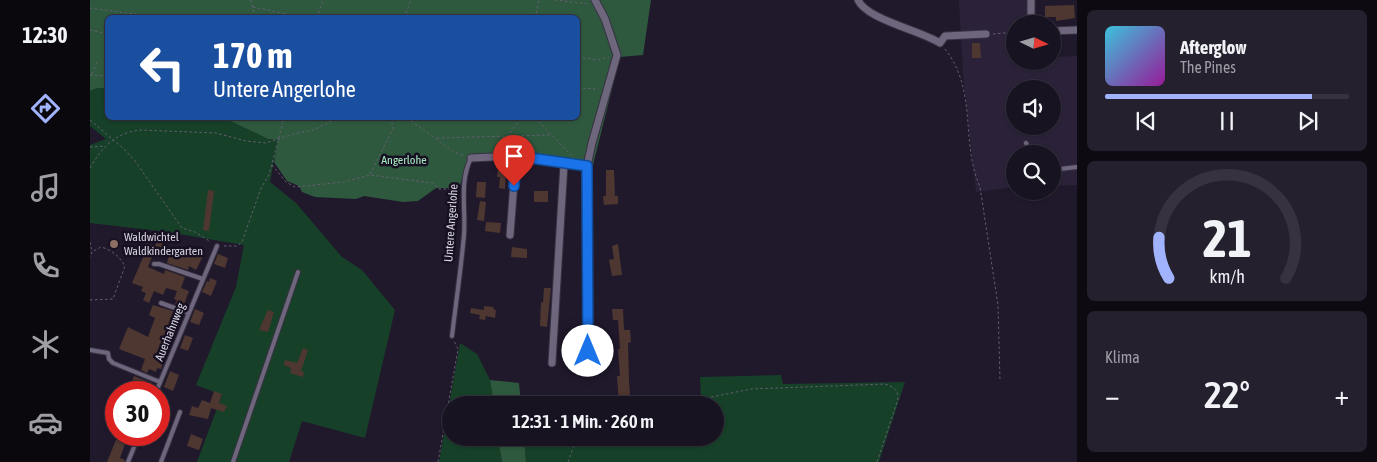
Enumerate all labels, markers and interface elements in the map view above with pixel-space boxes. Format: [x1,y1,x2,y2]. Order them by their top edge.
north arrow [1006,15,1061,70]
map controls [1006,15,1061,200]
text: 12:30 [22,22,68,48]
icon: left [130,35,195,100]
text: 170 m [213,35,292,75]
text: Afterglow [1180,36,1247,58]
text: The Pines [1180,58,1236,76]
text: Untere Angerlohe [213,76,356,102]
button: sound [1006,80,1061,135]
icon: directions [28,91,63,126]
icon: previous [1132,107,1160,135]
icon: pause [1213,107,1241,135]
icon: next [1294,107,1322,135]
pin [493,135,535,186]
icon: arrive [500,142,528,170]
button: search [1006,145,1061,200]
park label: Angerlohe [381,153,427,167]
icon: music [28,170,63,205]
street label: Untere Angerlohe [441,184,461,262]
text: 21 [1203,208,1251,268]
place label: Waldwichtel Waldkindergarten [124,230,203,258]
marker: Waldwichtel Waldkindergarten [108,238,120,250]
icon: phone [28,248,63,283]
text: km/h [1209,266,1245,287]
street label: Auerhahnweg [152,300,188,363]
position arrow [561,324,613,376]
icon: climate [28,327,63,362]
text: Klima [1105,348,1140,366]
text: 22° [1204,373,1250,416]
text: − [1105,379,1120,411]
text: + [1334,379,1349,411]
speed limit sign: 30 [105,381,170,446]
icon: car [28,405,63,440]
text: 12:31 · 1 Min. · 260 m [512,410,654,432]

